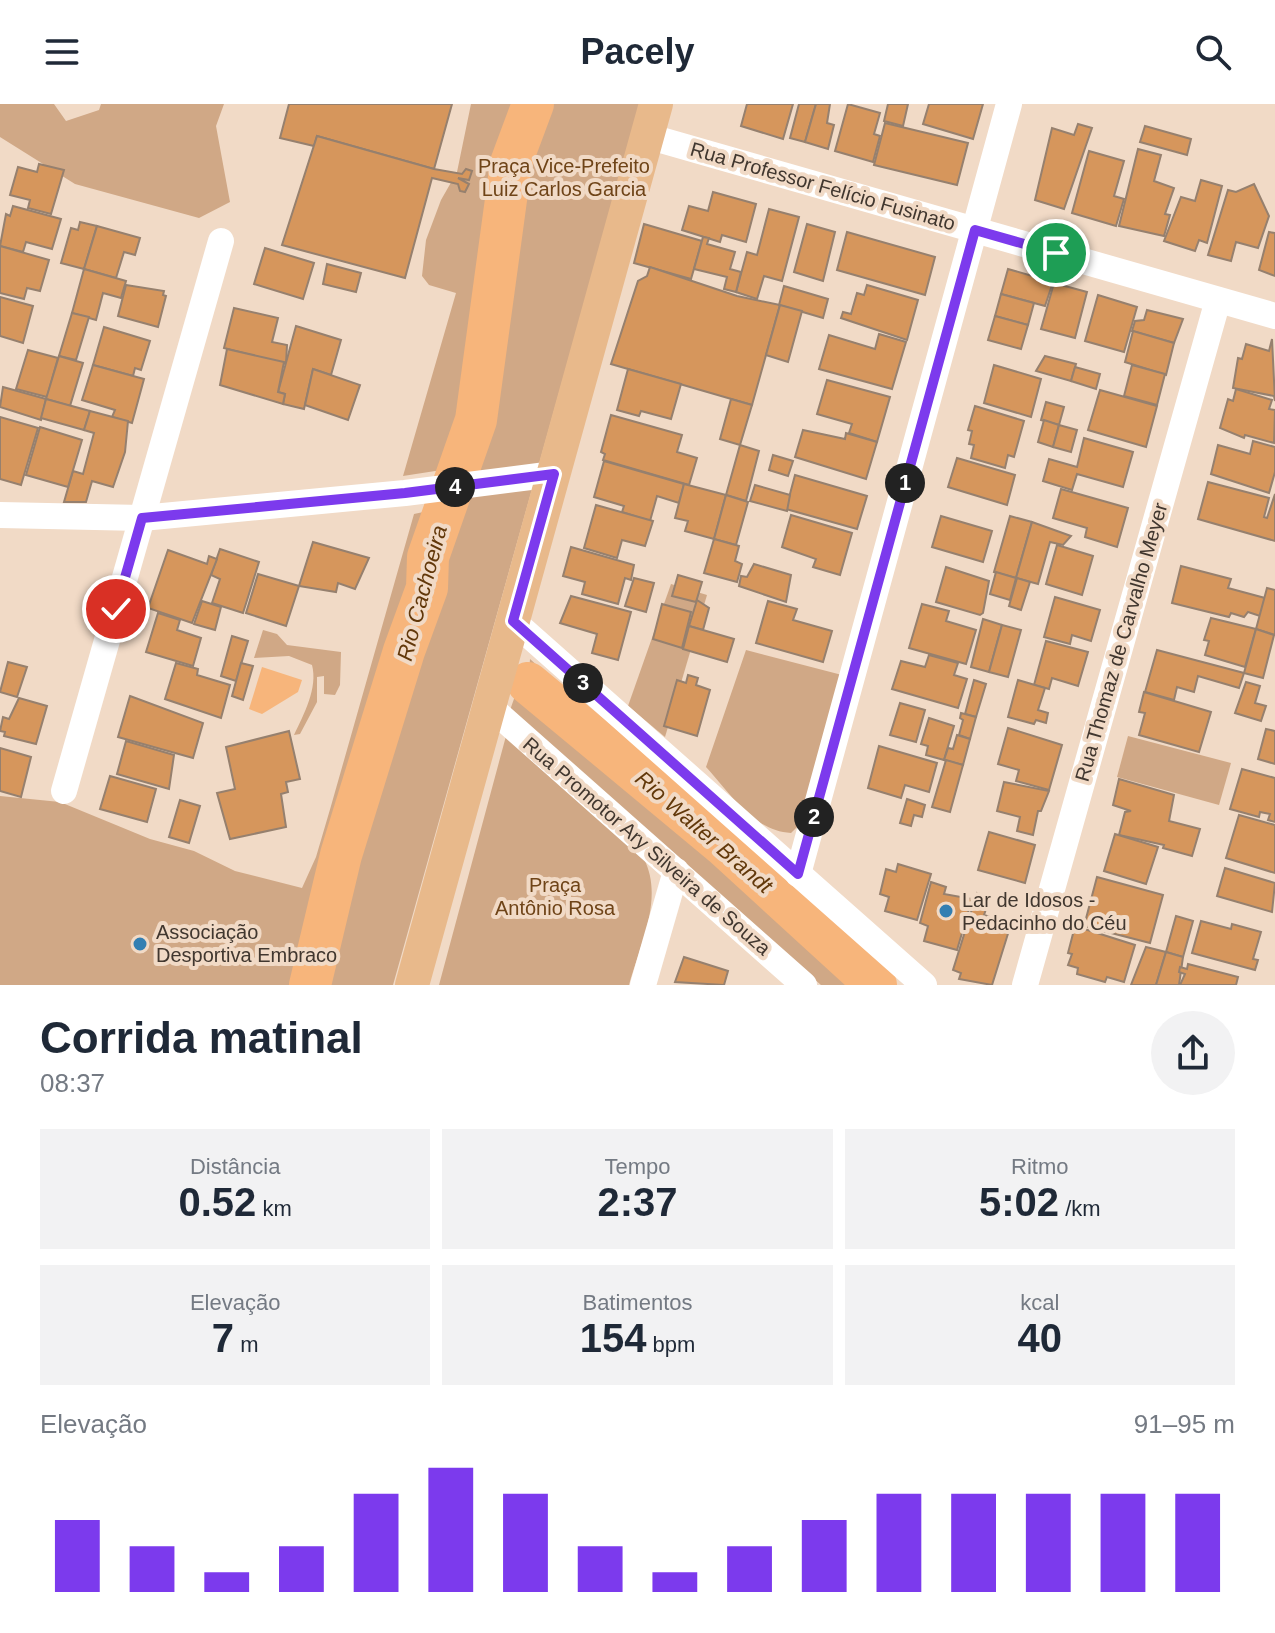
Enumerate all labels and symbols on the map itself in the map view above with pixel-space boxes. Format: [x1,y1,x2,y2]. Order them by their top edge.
street label: Rua Professor Felício Fusinato [688,138,958,234]
park label: Praça Vice-Prefeito Luiz Carlos Garcia [478,155,650,200]
pin [1022,219,1090,287]
pin: 1 [885,463,925,503]
pin: 4 [435,467,475,507]
street label: Rua Thomaz de Carvalho Meyer [1071,500,1171,784]
water label: Rio Cachoeira [392,522,452,664]
pin [82,575,150,643]
pin: 3 [563,663,603,703]
street label: Rua Promotor Ary Silveira de Souza [519,733,776,960]
water label: Rio Walter Brandt [630,766,778,899]
pin: 2 [794,797,834,837]
park label: Praça Antônio Rosa [495,874,616,919]
place label: Lar de Idosos - Pedacinho do Céu [962,889,1127,934]
marker: Lar de Idosos - Pedacinho do Céu [937,902,955,920]
place label: Associação Desportiva Embraco [156,921,337,966]
marker: Associação Desportiva Embraco [131,935,149,953]

